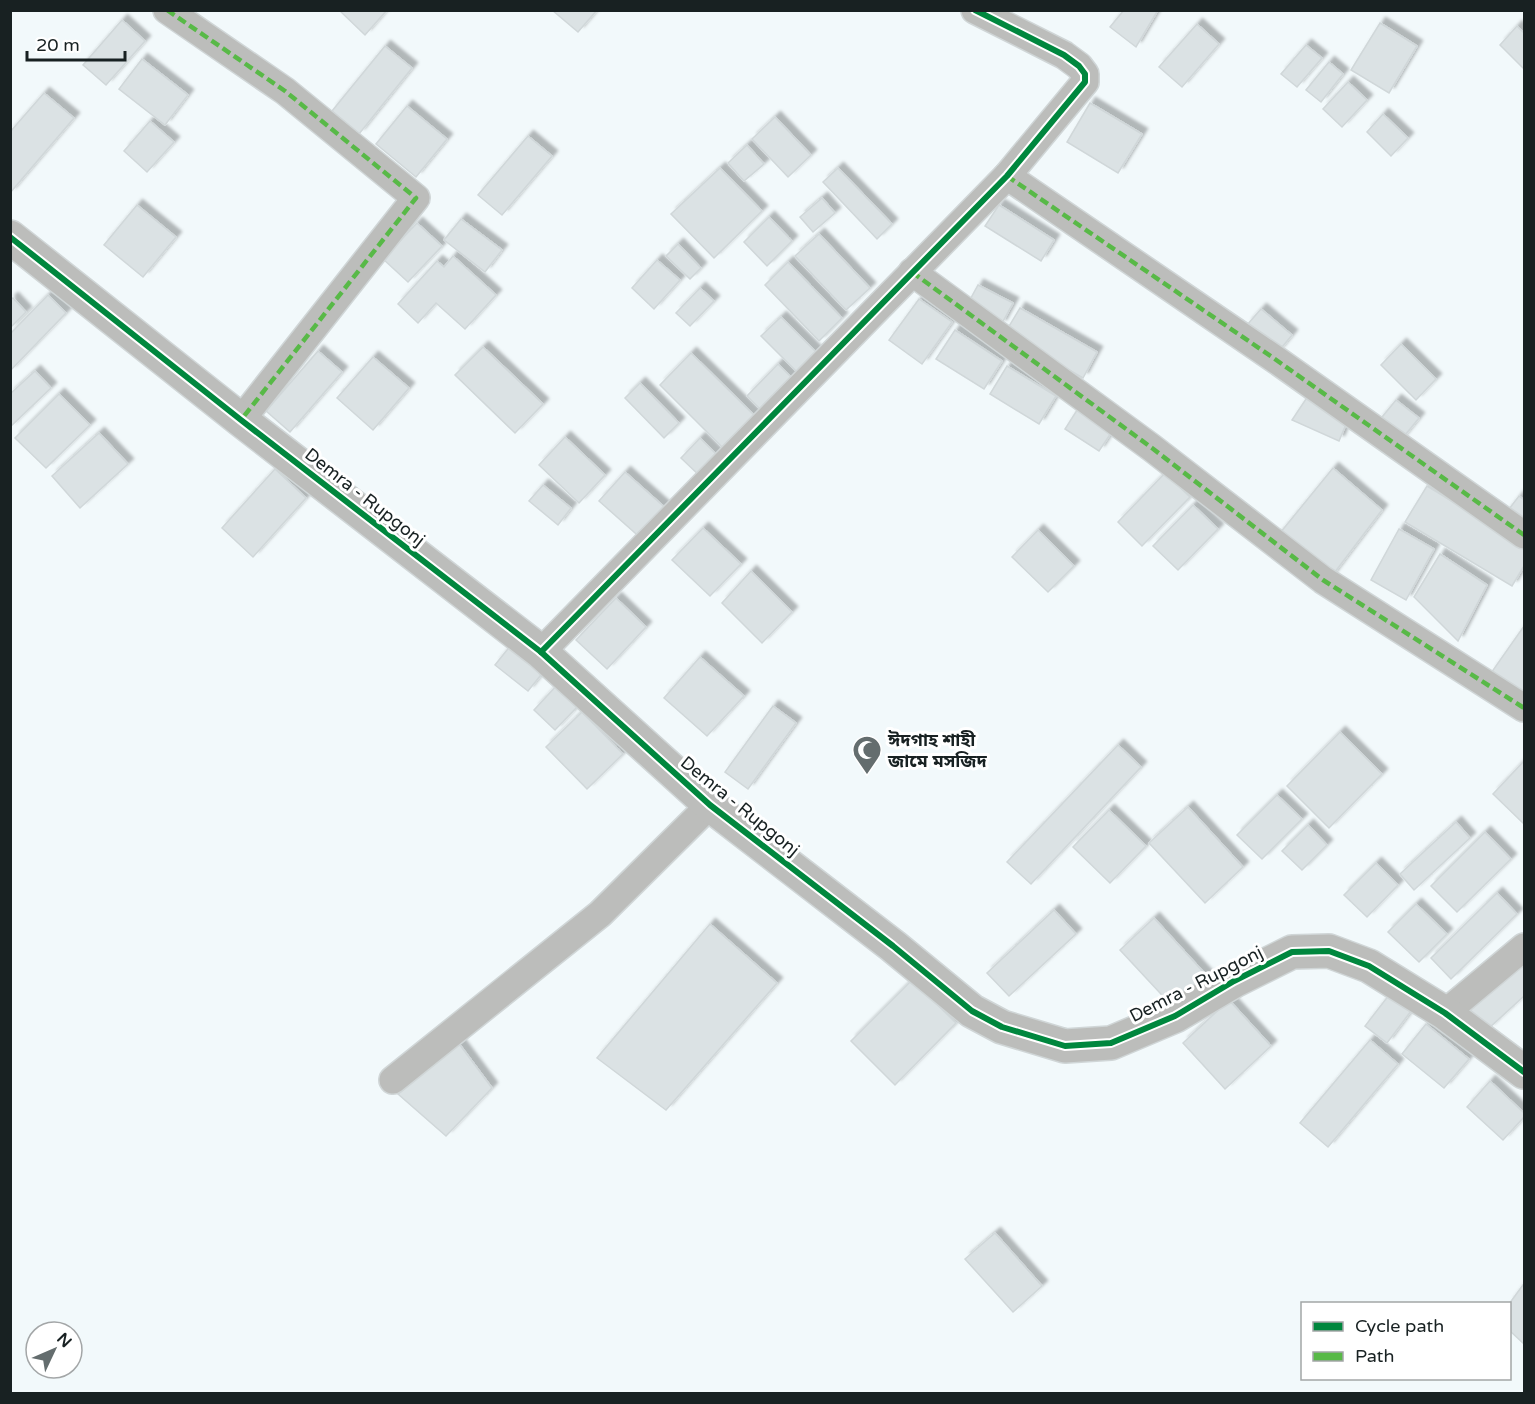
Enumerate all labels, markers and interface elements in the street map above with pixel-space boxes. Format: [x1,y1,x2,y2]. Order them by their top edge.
scale bar [27,24,124,62]
text: 20 m [36,34,80,56]
street label: Demra - Rupgonj [300,443,430,551]
place label: ঈদগাহ শাহী জামে মসজিদ [887,729,988,772]
mosque icon: ঈদগাহ শাহী জামে মসজিদ [851,734,883,776]
street label: Demra - Rupgonj [676,751,804,861]
street label: Demra - Rupgonj [1126,941,1266,1027]
legend [1301,1302,1511,1380]
text: Cycle path [1355,1315,1444,1337]
north arrow [24,1320,84,1380]
text: N [52,1329,76,1352]
text: Path [1355,1345,1394,1367]

